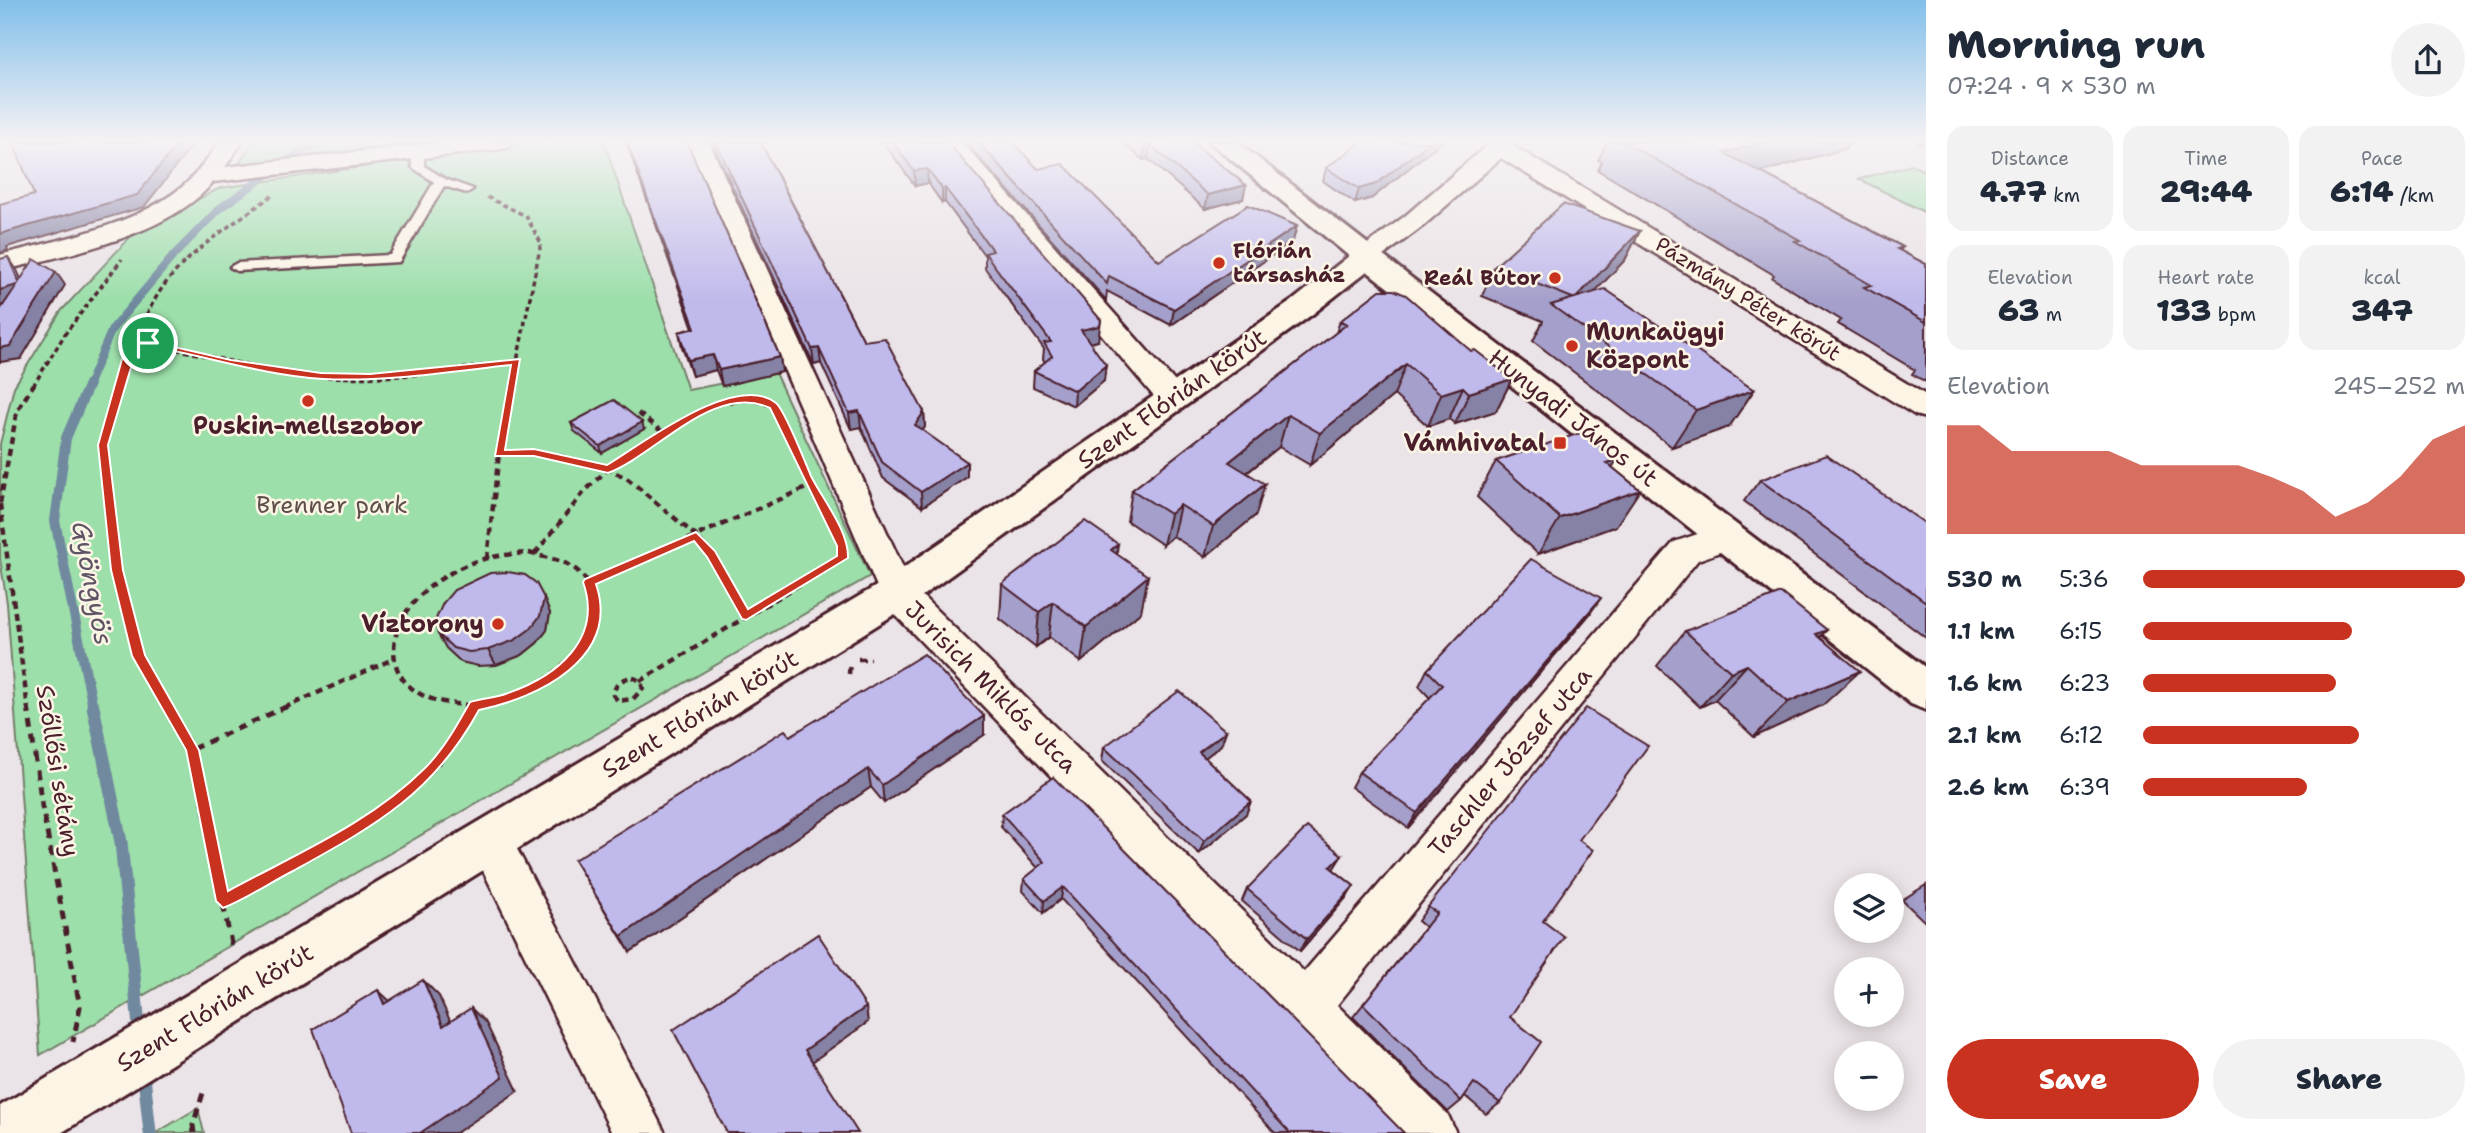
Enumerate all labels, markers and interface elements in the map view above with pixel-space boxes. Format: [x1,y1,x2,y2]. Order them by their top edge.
text: Morning run [1947,19,2205,70]
button: share [2391,23,2465,97]
text: 07:24 · 9 × 530 m [1947,71,2155,101]
text: Distance [1991,146,2069,171]
text: Time [2184,146,2228,171]
text: Pace [2361,146,2403,171]
text: 4.77 [1980,171,2047,212]
text: 29:44 [2160,171,2252,212]
text: 6:14 [2330,171,2394,212]
text: km [2047,183,2080,208]
text: /km [2394,183,2434,208]
street label: Pázmány Péter körút [1650,231,1846,367]
place label: Flórián társasház [1233,237,1346,289]
marker: Flórián társasház [1211,255,1227,271]
place label: Reál Bútor [1424,264,1541,292]
text: Elevation [1987,265,2073,290]
text: Heart rate [2158,265,2254,290]
text: kcal [2364,265,2400,290]
marker: Reál Bútor [1547,270,1563,286]
text: 63 [1998,290,2039,331]
text: 133 [2156,290,2211,331]
text: 347 [2351,290,2413,331]
text: m [2039,302,2062,327]
text: bpm [2211,302,2256,327]
pin [118,313,178,373]
place label: Munkaügyi Központ [1586,316,1725,376]
street label: Szent Flórián körút [1071,322,1273,476]
icon: arrive [129,324,167,362]
marker: Munkaügyi Központ [1564,338,1580,354]
street label: Hunyadi János út [1482,342,1664,494]
text: Elevation [1947,371,2050,401]
text: 245–252 m [2332,371,2465,401]
marker: Puskin-mellszobor [300,393,316,409]
place label: Puskin-mellszobor [193,410,423,442]
place label: Vámhivatal [1404,427,1546,459]
marker: Vámhivatal [1552,435,1568,451]
park label: Brenner park [256,489,408,521]
water label: Gyöngyös [64,518,122,648]
text: 530 m [1947,564,2022,594]
text: 5:36 [2059,564,2109,594]
street label: Jurisich Miklós utca [898,594,1084,780]
place label: Víztorony [361,608,484,640]
marker: Víztorony [490,616,506,632]
text: 1.1 km [1947,616,2015,646]
text: 6:15 [2059,616,2102,646]
street label: Szent Flórián körút [596,643,804,785]
street label: Taschler József utca [1421,660,1599,864]
text: 1.6 km [1947,668,2022,698]
text: 6:23 [2059,668,2110,698]
street label: Szőllősi sétány [29,683,87,859]
text: 2.1 km [1947,720,2021,750]
text: 6:12 [2059,720,2104,750]
text: 2.6 km [1947,772,2029,802]
text: 6:39 [2059,772,2110,802]
map controls [1834,873,1904,1111]
button: layers [1834,873,1904,943]
street label: Szent Flórián körút [111,937,319,1079]
button: + [1834,957,1904,1027]
button: Save [1947,1039,2199,1119]
button: Share [2213,1039,2465,1119]
button: − [1834,1041,1904,1111]

